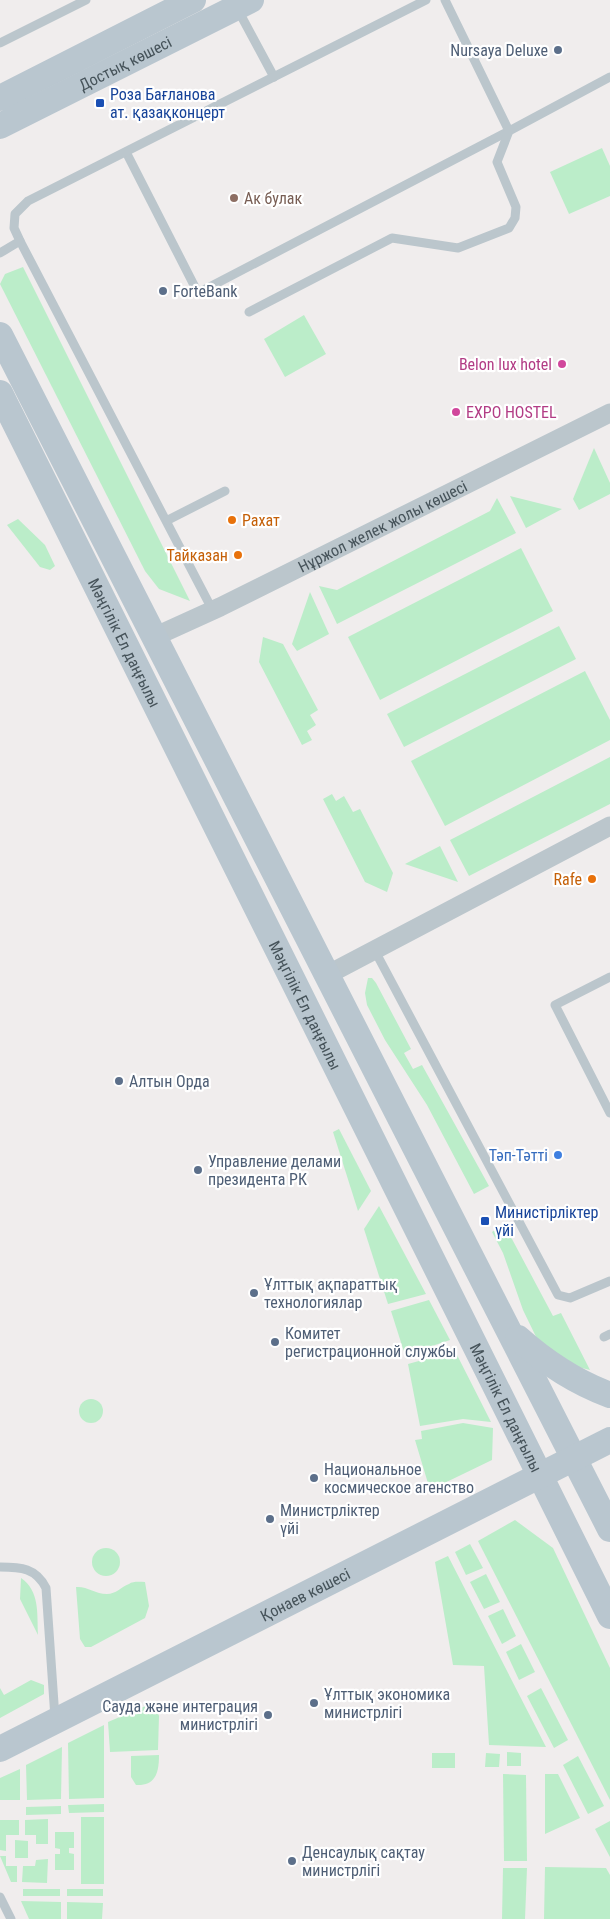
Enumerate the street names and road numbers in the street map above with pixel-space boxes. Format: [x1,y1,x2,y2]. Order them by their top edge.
street label: Достық көшесі [76,32,175,94]
street label: Нұржол желек жолы көшесі [295,476,470,576]
street label: Мәңгілік Ел даңғылы [84,575,165,710]
street label: Мәңгілік Ел даңғылы [265,937,345,1073]
street label: Мәңгілік Ел даңғылы [466,1340,546,1475]
street label: Қонаев көшесі [257,1564,353,1625]

